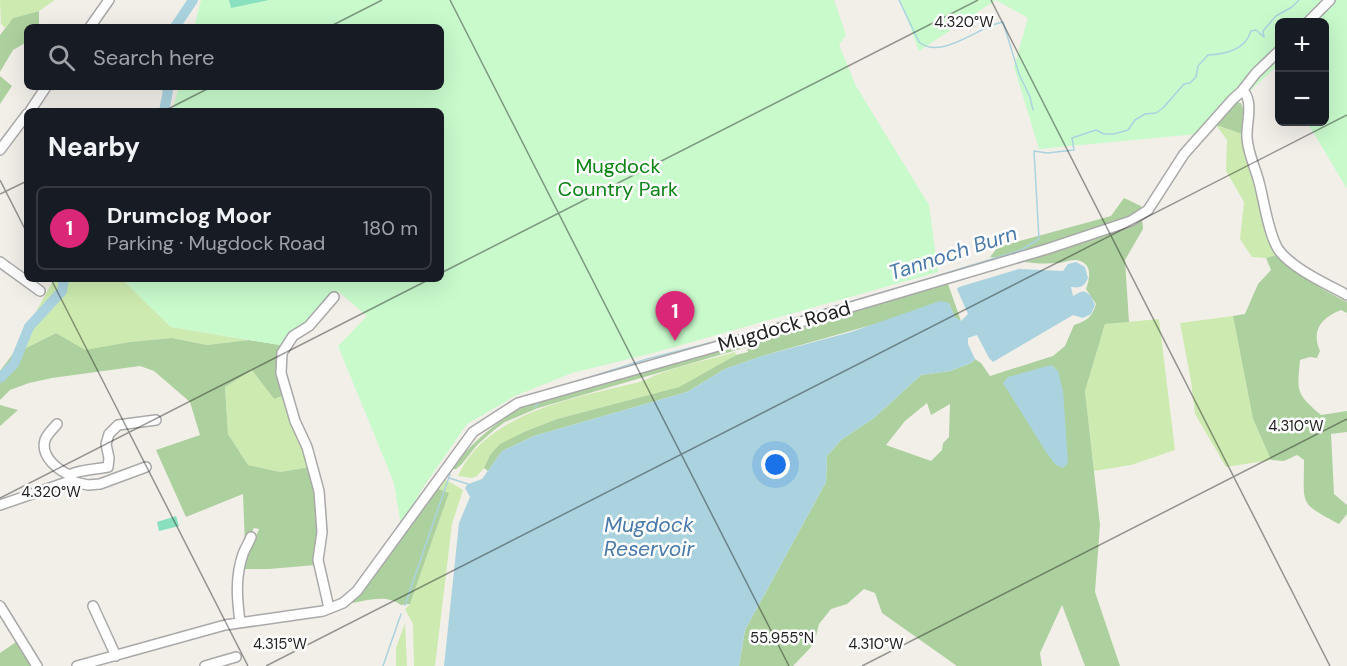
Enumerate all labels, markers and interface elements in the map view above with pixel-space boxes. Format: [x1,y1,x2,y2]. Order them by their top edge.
text: 4.320°W [934,12,994,32]
map controls [1275,18,1329,126]
button: + [1275,18,1329,72]
search box [24,24,444,90]
icon: search [45,41,78,74]
text: Search here [93,43,214,72]
button: − [1275,72,1329,126]
text: Nearby [48,130,140,164]
park label: Mugdock Country Park [558,153,678,202]
text: Drumclog Moor [107,201,271,230]
text: 1 [66,215,73,241]
text: 180 m [363,215,418,241]
water label: Tannoch Burn [885,219,1021,287]
text: Parking · Mugdock Road [107,230,325,256]
pin: 1 [656,292,694,341]
street label: Mugdock Road [715,295,853,357]
text: 4.310°W [1268,416,1324,436]
your location [761,450,790,479]
text: 4.320°W [21,482,81,502]
water label: Mugdock Reservoir [604,511,695,563]
text: 55.955°N [750,628,814,648]
text: 4.315°W [253,634,308,654]
text: 4.310°W [848,634,904,654]

